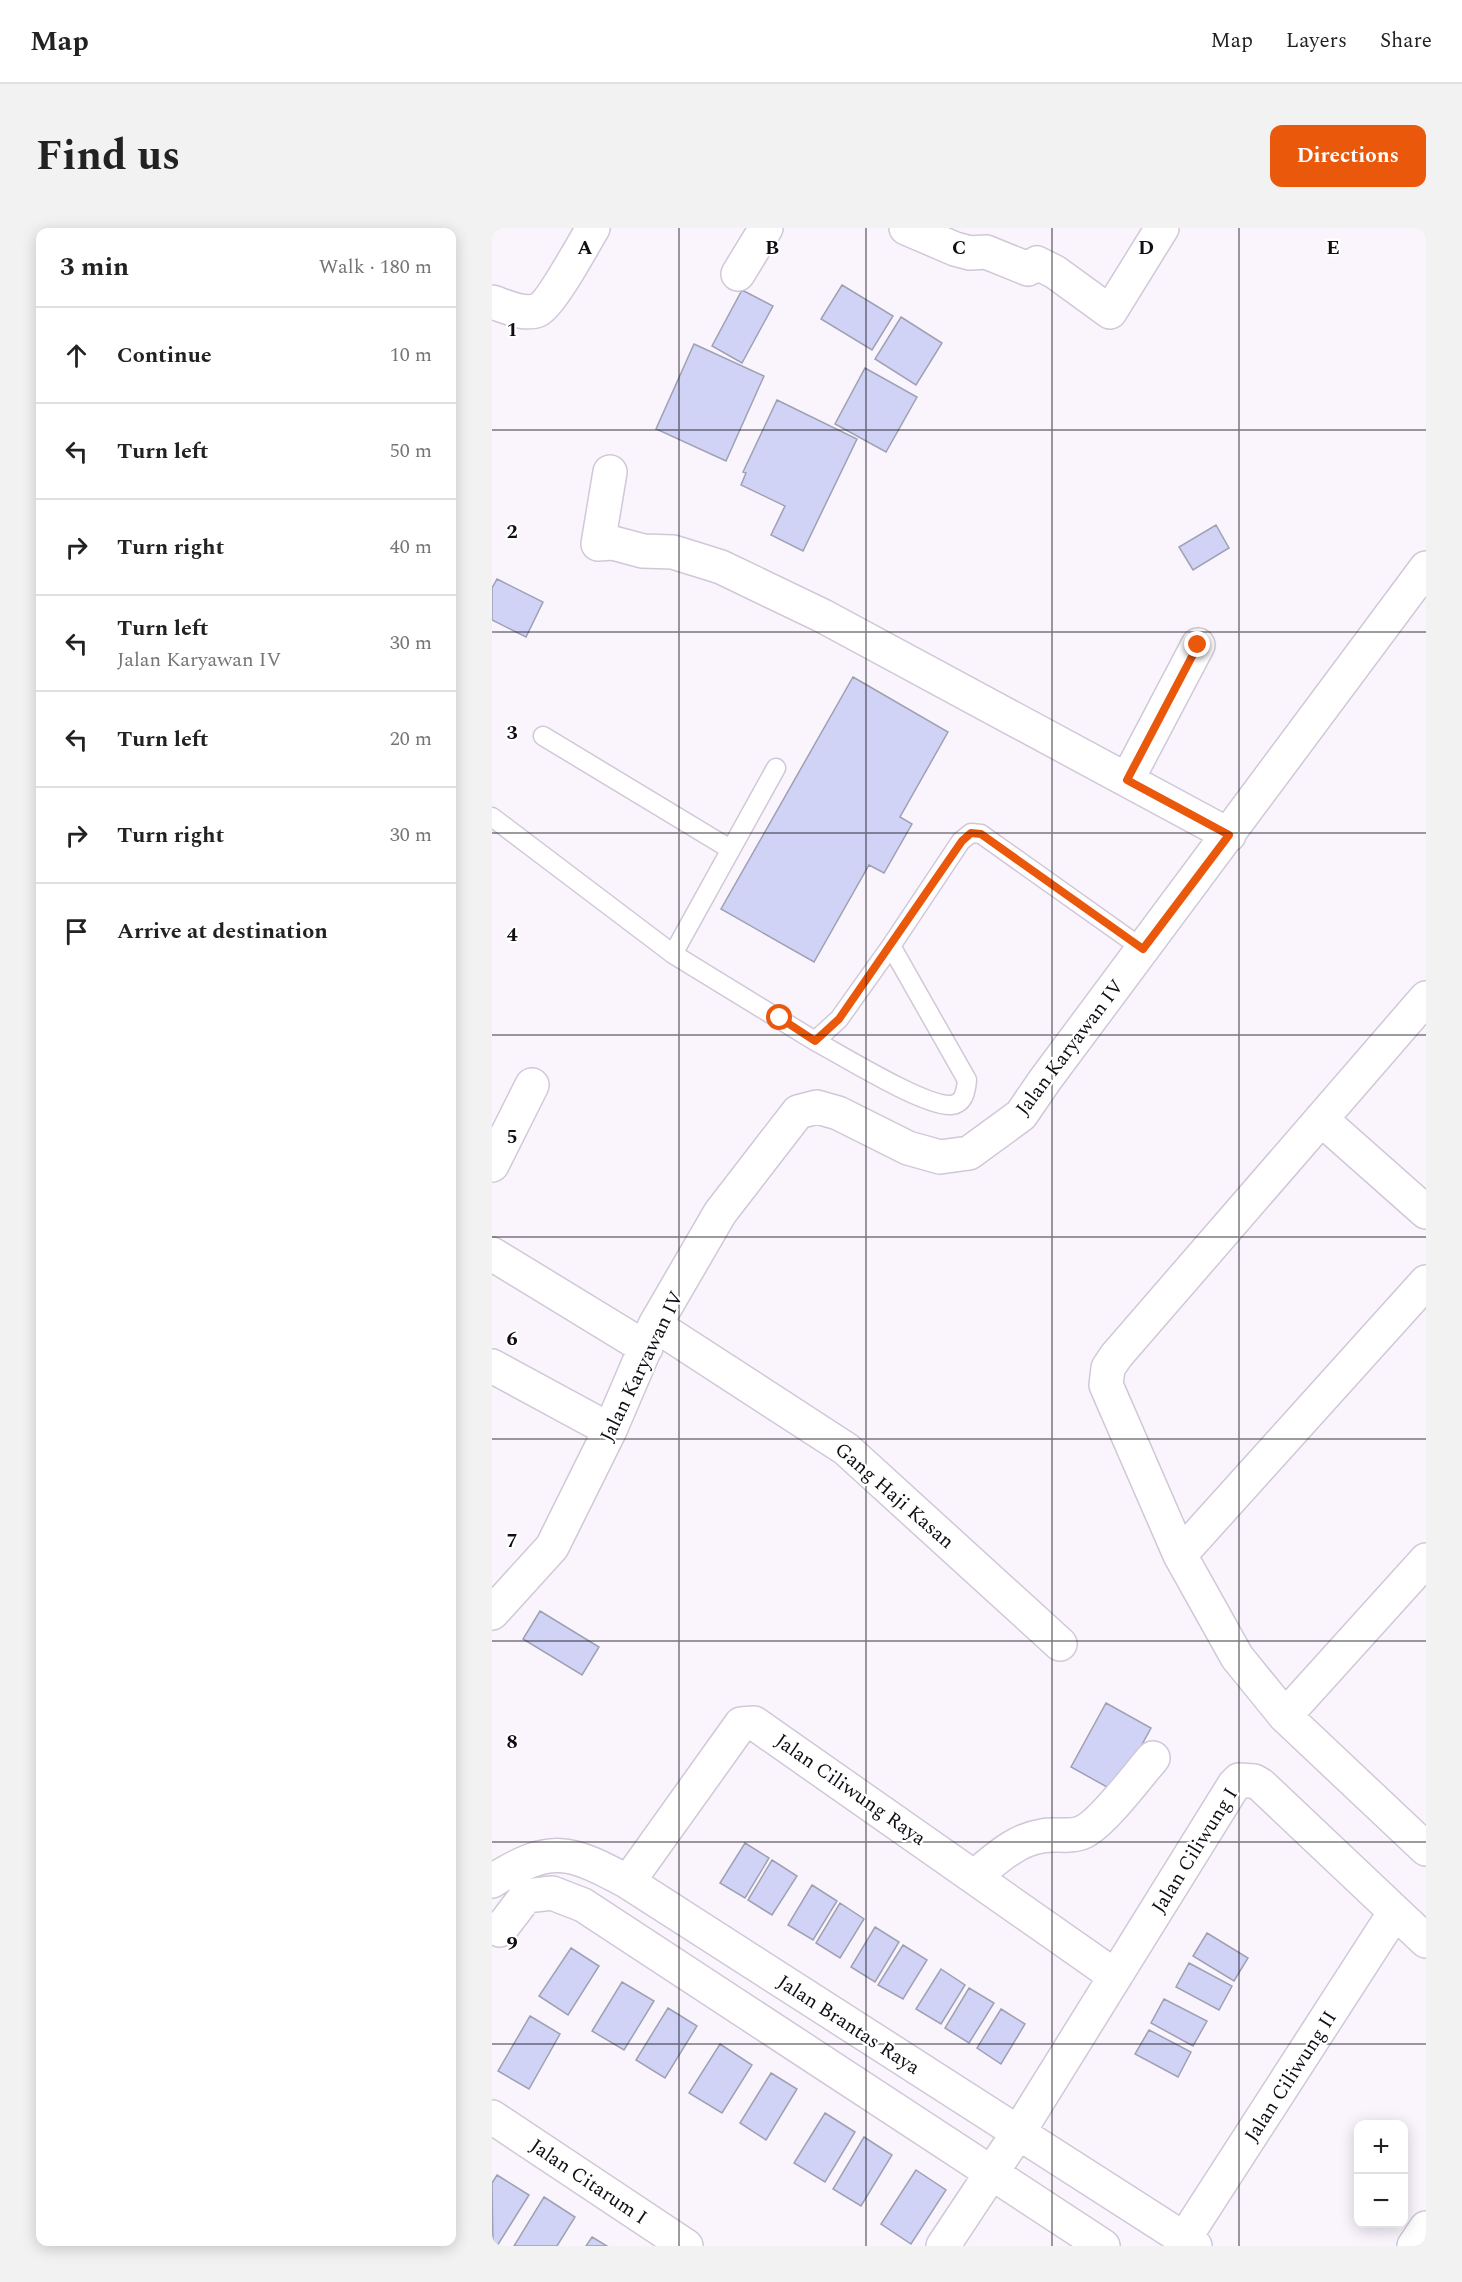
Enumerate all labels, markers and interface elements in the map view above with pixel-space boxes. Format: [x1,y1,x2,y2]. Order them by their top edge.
text: Map [30,20,89,63]
text: Map [1211,25,1253,57]
text: Layers [1286,25,1347,57]
text: Share [1380,25,1432,57]
text: Find us [36,125,180,188]
button: Directions [1270,125,1426,187]
text: A [577,233,593,263]
text: B [765,233,779,263]
text: C [952,233,966,263]
text: D [1138,233,1154,263]
text: E [1326,233,1340,263]
text: 3 min [60,247,129,287]
text: Walk · 180 m [319,252,432,282]
text: 1 [506,315,518,345]
icon: ahead [60,339,93,372]
text: Continue [117,339,212,372]
text: 10 m [390,340,432,370]
icon: left [60,435,93,468]
text: Turn left [117,435,209,468]
text: 50 m [390,436,432,466]
text: 2 [506,517,518,547]
icon: right [60,531,93,564]
text: Turn right [117,531,224,564]
text: 40 m [390,532,432,562]
text: Turn left [117,612,209,645]
icon: left [60,627,93,660]
text: 30 m [390,628,432,658]
route end [1184,631,1210,657]
text: Jalan Karyawan IV [117,645,281,675]
text: 3 [506,718,518,748]
icon: left [60,723,93,756]
text: Turn left [117,723,209,756]
text: 20 m [390,724,432,754]
icon: right [60,819,93,852]
text: Turn right [117,819,224,852]
text: 30 m [390,820,432,850]
icon: arrive [60,915,93,948]
text: Arrive at destination [117,915,328,948]
text: 4 [506,920,518,950]
street label: Jalan Karyawan IV [1008,973,1131,1122]
route start [766,1004,792,1030]
text: 5 [506,1122,518,1152]
street label: Jalan Karyawan IV [592,1286,691,1447]
text: 6 [506,1324,518,1354]
street label: Gang Haji Kasan [828,1435,961,1556]
text: 7 [506,1526,518,1556]
street label: Jalan Ciliwung Raya [769,1726,932,1853]
text: 8 [506,1727,518,1757]
street label: Jalan Ciliwung I [1144,1782,1246,1919]
text: 9 [506,1929,518,1959]
street label: Jalan Brantas Raya [771,1967,926,2082]
street label: Jalan Ciliwung II [1237,2005,1345,2148]
map controls [1354,2120,1408,2228]
button: + [1354,2120,1408,2174]
street label: Jalan Citarum I [524,2131,653,2232]
button: − [1354,2174,1408,2228]

